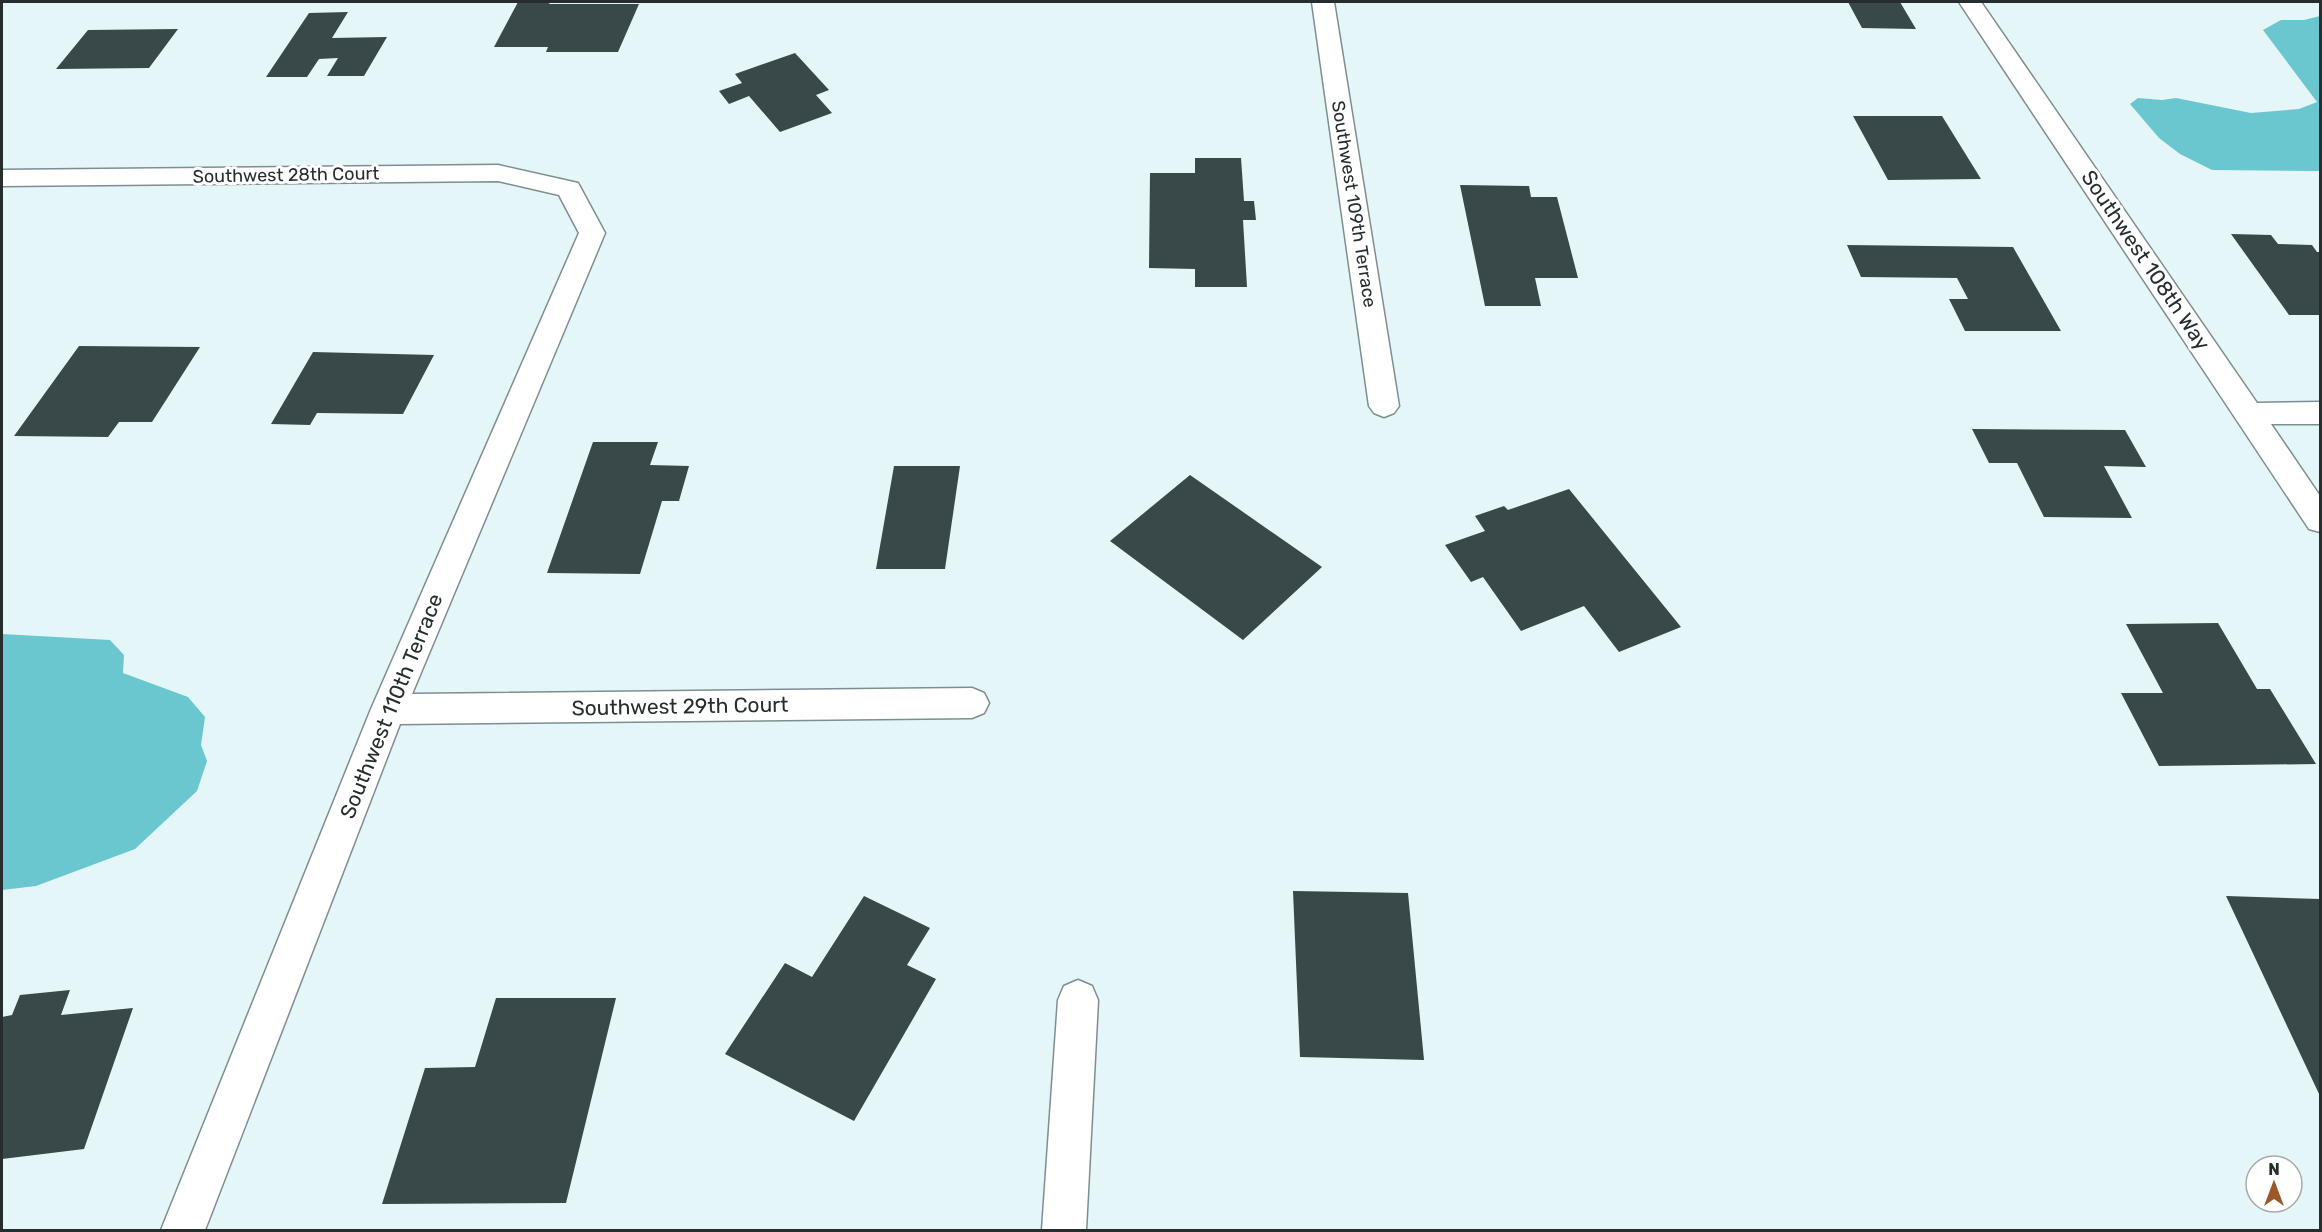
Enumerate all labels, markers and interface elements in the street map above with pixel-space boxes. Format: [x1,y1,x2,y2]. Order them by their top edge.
street label: Southwest 109th Terrace [1327,99,1381,309]
street label: Southwest 28th Court [193,162,379,188]
street label: Southwest 108th Way [2076,165,2216,355]
street label: Southwest 110th Terrace [334,590,448,822]
street label: Southwest 29th Court [571,692,789,720]
north arrow [2244,1154,2304,1214]
text: N [2268,1160,2280,1179]

